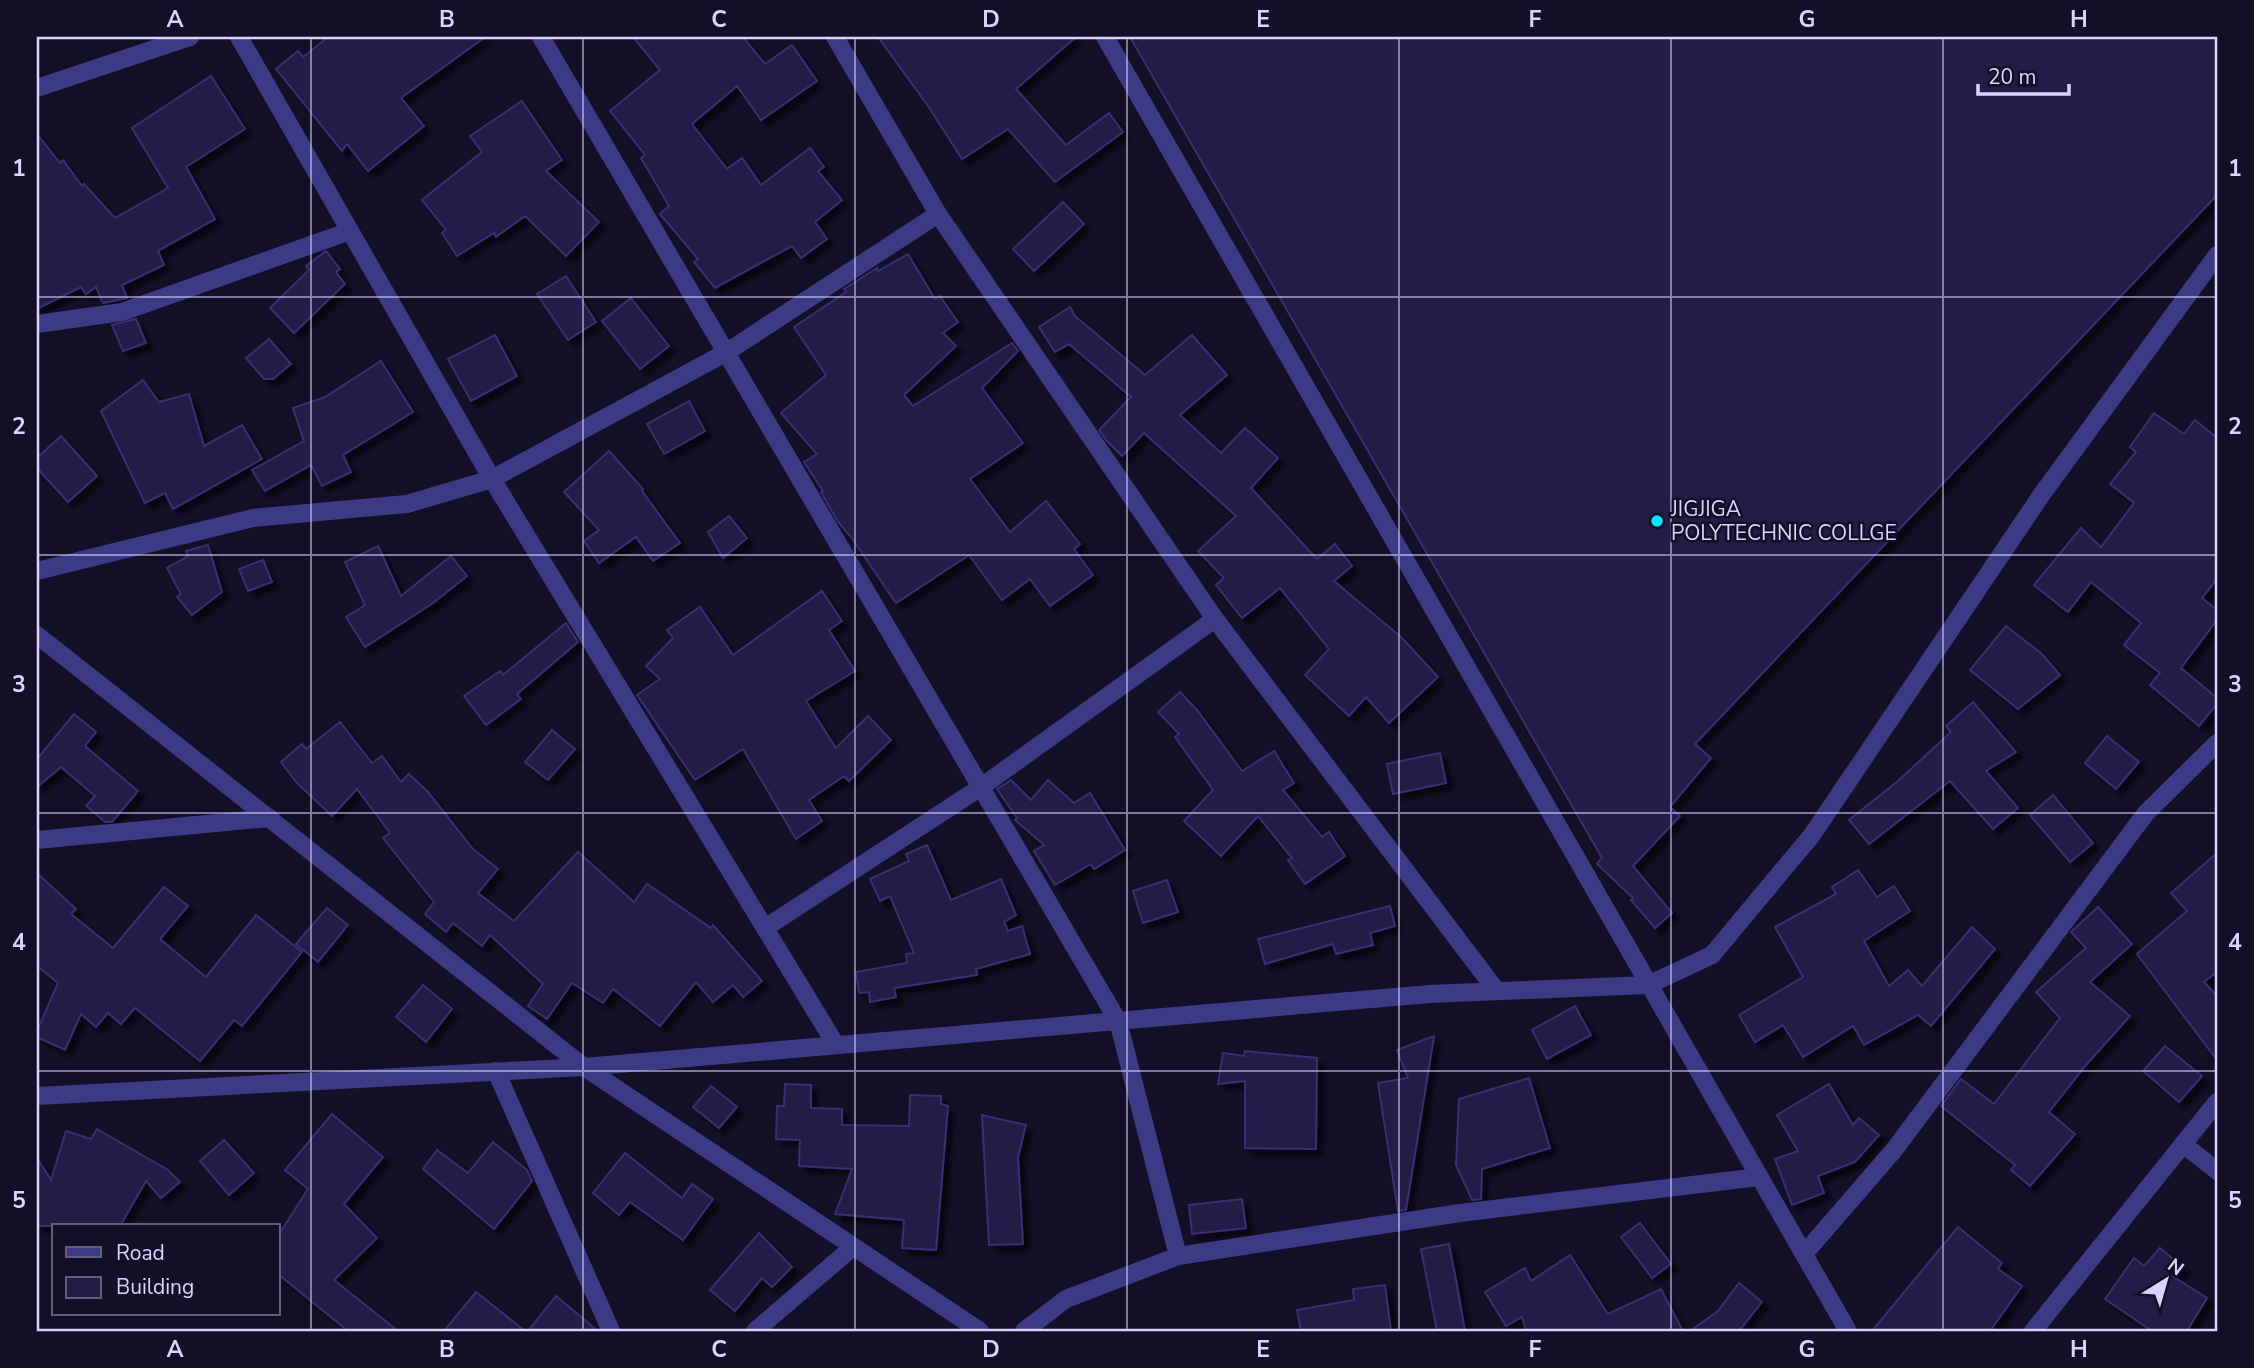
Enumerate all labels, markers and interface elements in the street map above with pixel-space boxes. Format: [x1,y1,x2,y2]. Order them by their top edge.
text: A [166,4,184,35]
text: B [439,4,455,35]
text: C [711,4,727,35]
text: D [982,4,1000,35]
text: E [1256,4,1270,35]
text: F [1529,4,1542,35]
text: G [1799,4,1815,35]
text: H [2070,4,2088,35]
scale bar [1978,52,2068,96]
text: 20 m [1988,63,2037,91]
text: 1 [12,153,26,184]
text: 1 [2228,153,2242,184]
text: 2 [12,411,26,442]
text: 2 [2228,411,2242,442]
place label: JIGJIGA POLYTECHNIC COLLGE [1670,495,1897,547]
marker: JIGJIGA POLYTECHNIC COLLGE [1649,513,1665,529]
text: 3 [12,669,26,700]
text: 3 [2228,669,2242,700]
text: 4 [12,927,26,958]
text: 4 [2228,927,2242,958]
text: 5 [12,1185,26,1216]
text: 5 [2228,1185,2242,1216]
legend [52,1224,280,1316]
text: Road [116,1239,165,1267]
north arrow [2132,1246,2202,1316]
text: N [2162,1253,2189,1282]
text: Building [116,1273,194,1301]
text: A [166,1334,184,1365]
text: B [439,1334,455,1365]
text: C [711,1334,727,1365]
text: D [982,1334,1000,1365]
text: E [1256,1334,1270,1365]
text: F [1529,1334,1542,1365]
text: G [1799,1334,1815,1365]
text: H [2070,1334,2088,1365]

